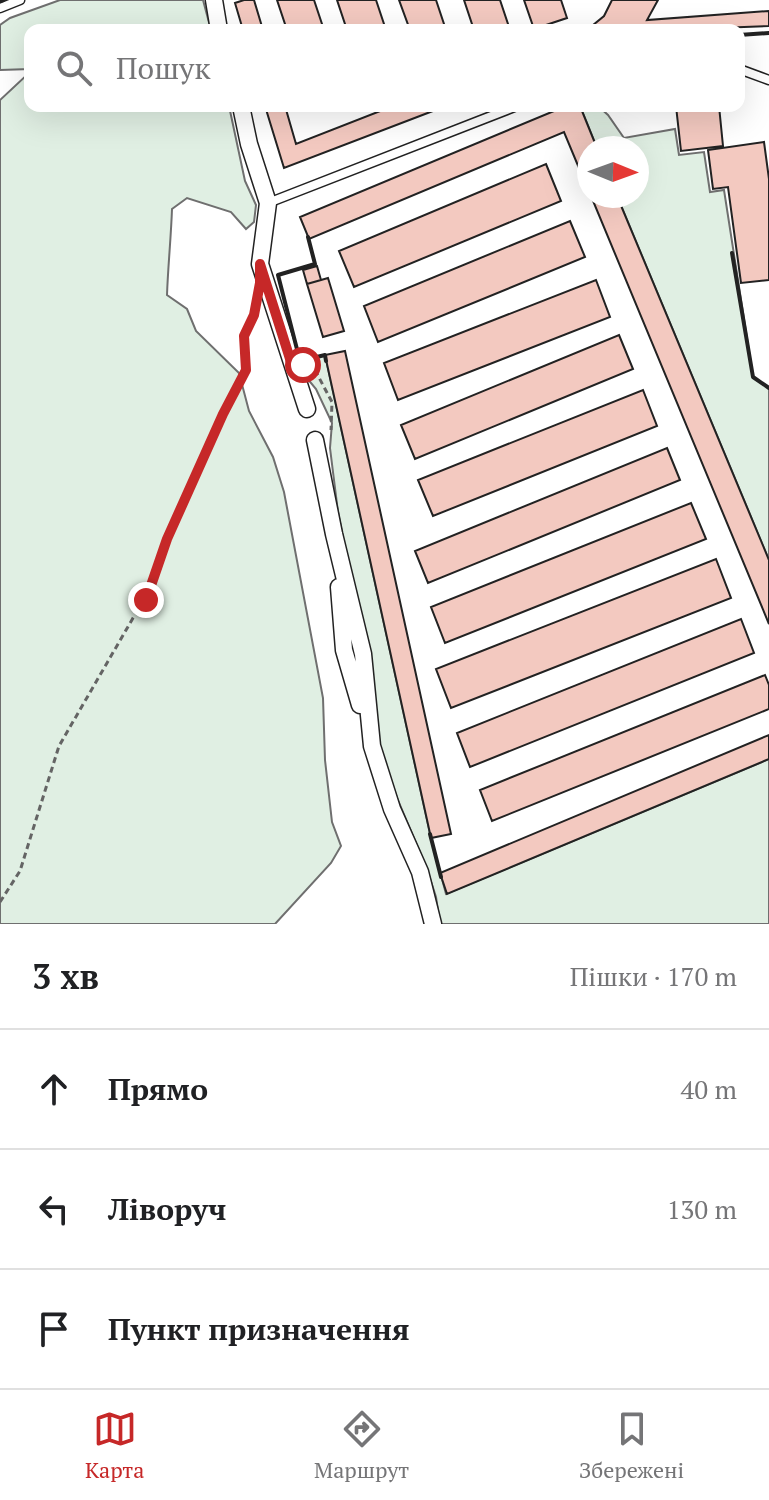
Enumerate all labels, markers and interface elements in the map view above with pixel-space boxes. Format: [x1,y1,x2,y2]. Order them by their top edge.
search box [24,24,745,112]
icon: search [52,46,96,90]
text: Пошук [116,48,210,88]
north arrow [577,136,649,208]
route start [285,347,321,383]
route end [128,582,164,618]
text: 3 хв [32,954,99,999]
text: Пішки · 170 m [570,959,737,993]
icon: ahead [32,1067,76,1111]
text: Прямо [108,1069,208,1109]
text: 40 m [681,1072,737,1106]
icon: left [32,1187,76,1231]
text: Ліворуч [108,1189,226,1229]
text: 130 m [667,1192,737,1226]
icon: arrive [32,1307,76,1351]
text: Пункт призначення [108,1309,409,1349]
tab: Карта [85,1407,144,1484]
tab: Маршрут [314,1407,409,1484]
tab: Збережені [579,1407,684,1484]

